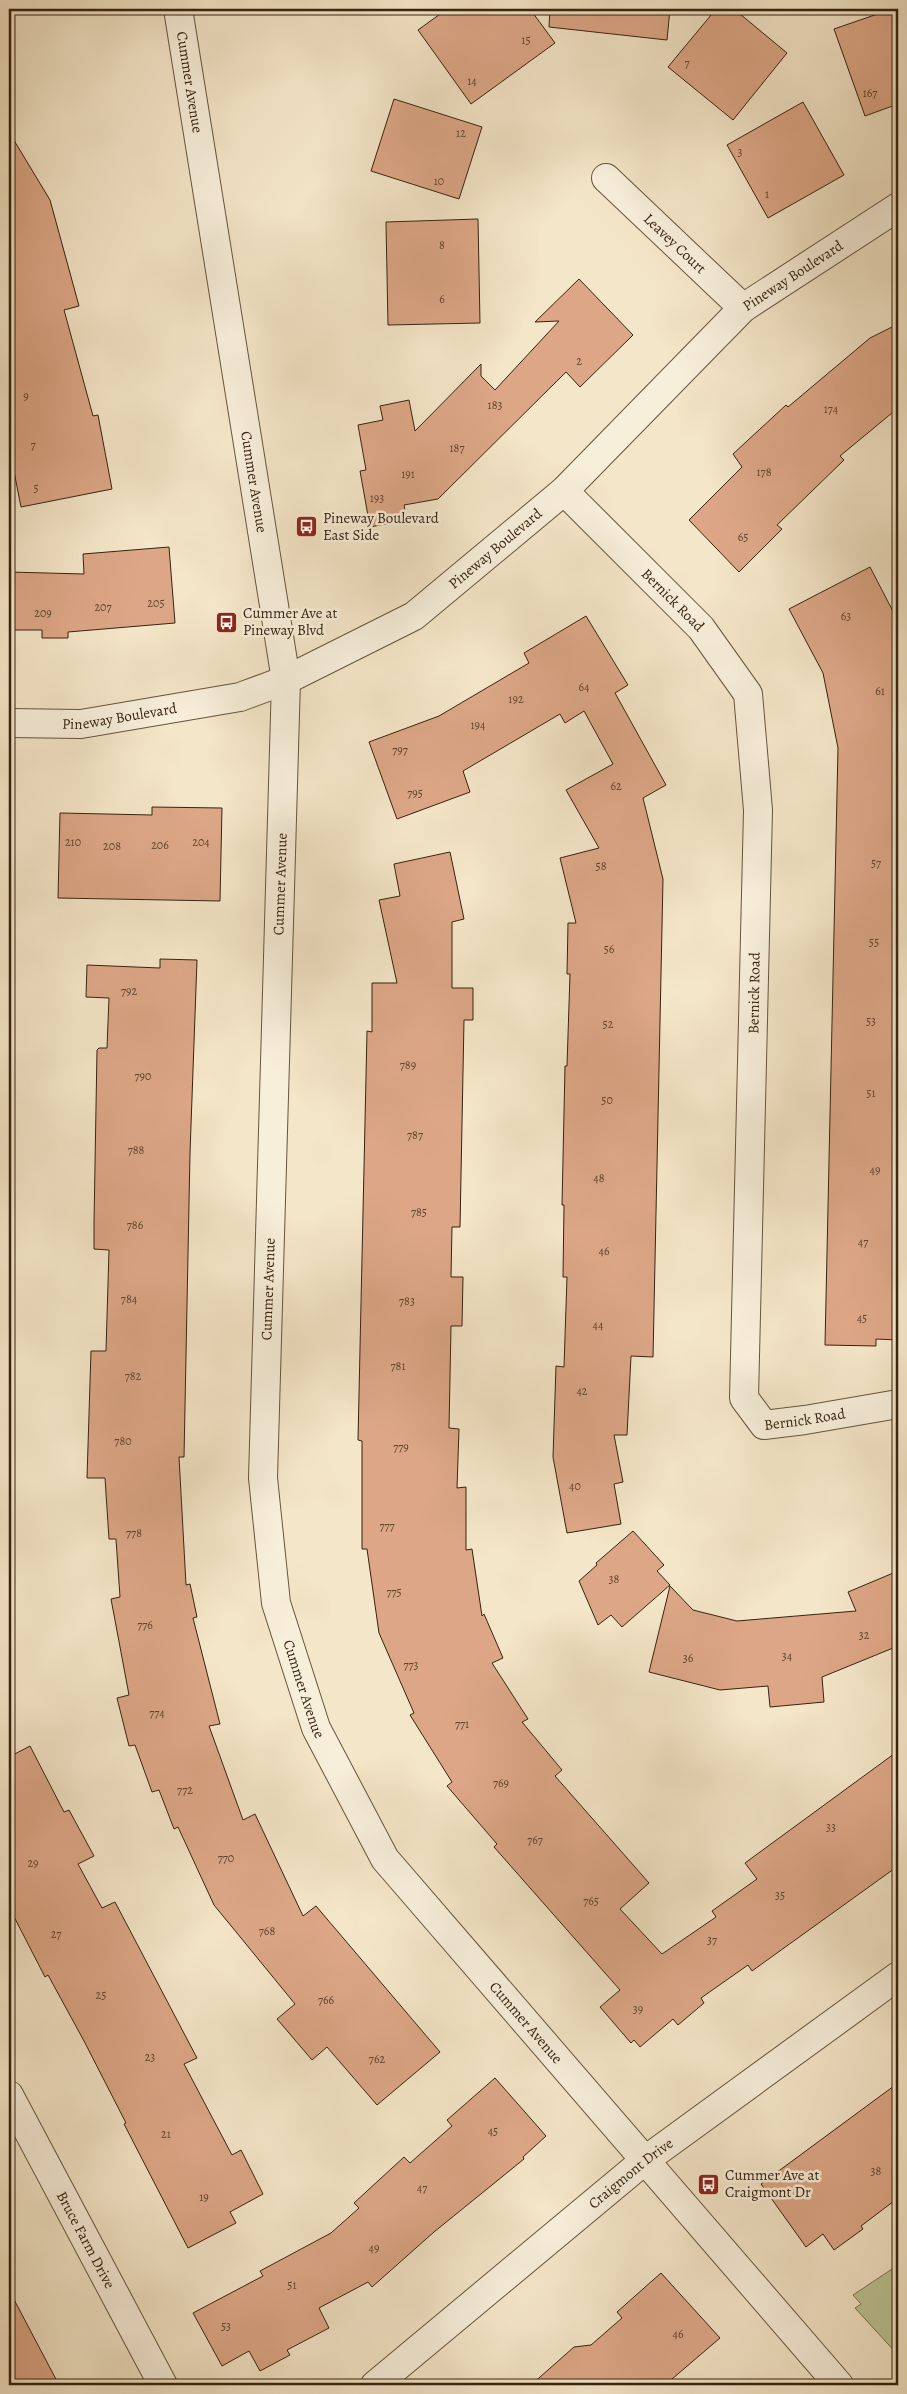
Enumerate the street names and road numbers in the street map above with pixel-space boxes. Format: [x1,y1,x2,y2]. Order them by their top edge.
street label: Cummer Avenue [172,30,208,135]
street label: Leavey Court [639,209,711,278]
street label: Pineway Boulevard [739,235,848,316]
street label: Cummer Avenue [236,430,272,534]
street label: Pineway Boulevard [444,503,547,593]
street label: Bernick Road [637,564,710,637]
street label: Pineway Boulevard [62,698,179,734]
street label: Cummer Avenue [268,832,292,936]
street label: Bernick Road [743,951,765,1034]
street label: Cummer Avenue [256,1237,280,1341]
street label: Bernick Road [763,1403,848,1435]
street label: Cummer Avenue [278,1637,330,1742]
street label: Cummer Avenue [485,1977,567,2068]
street label: Craigmont Drive [584,2133,677,2213]
street label: Bruce Farm Drive [52,2188,120,2292]

